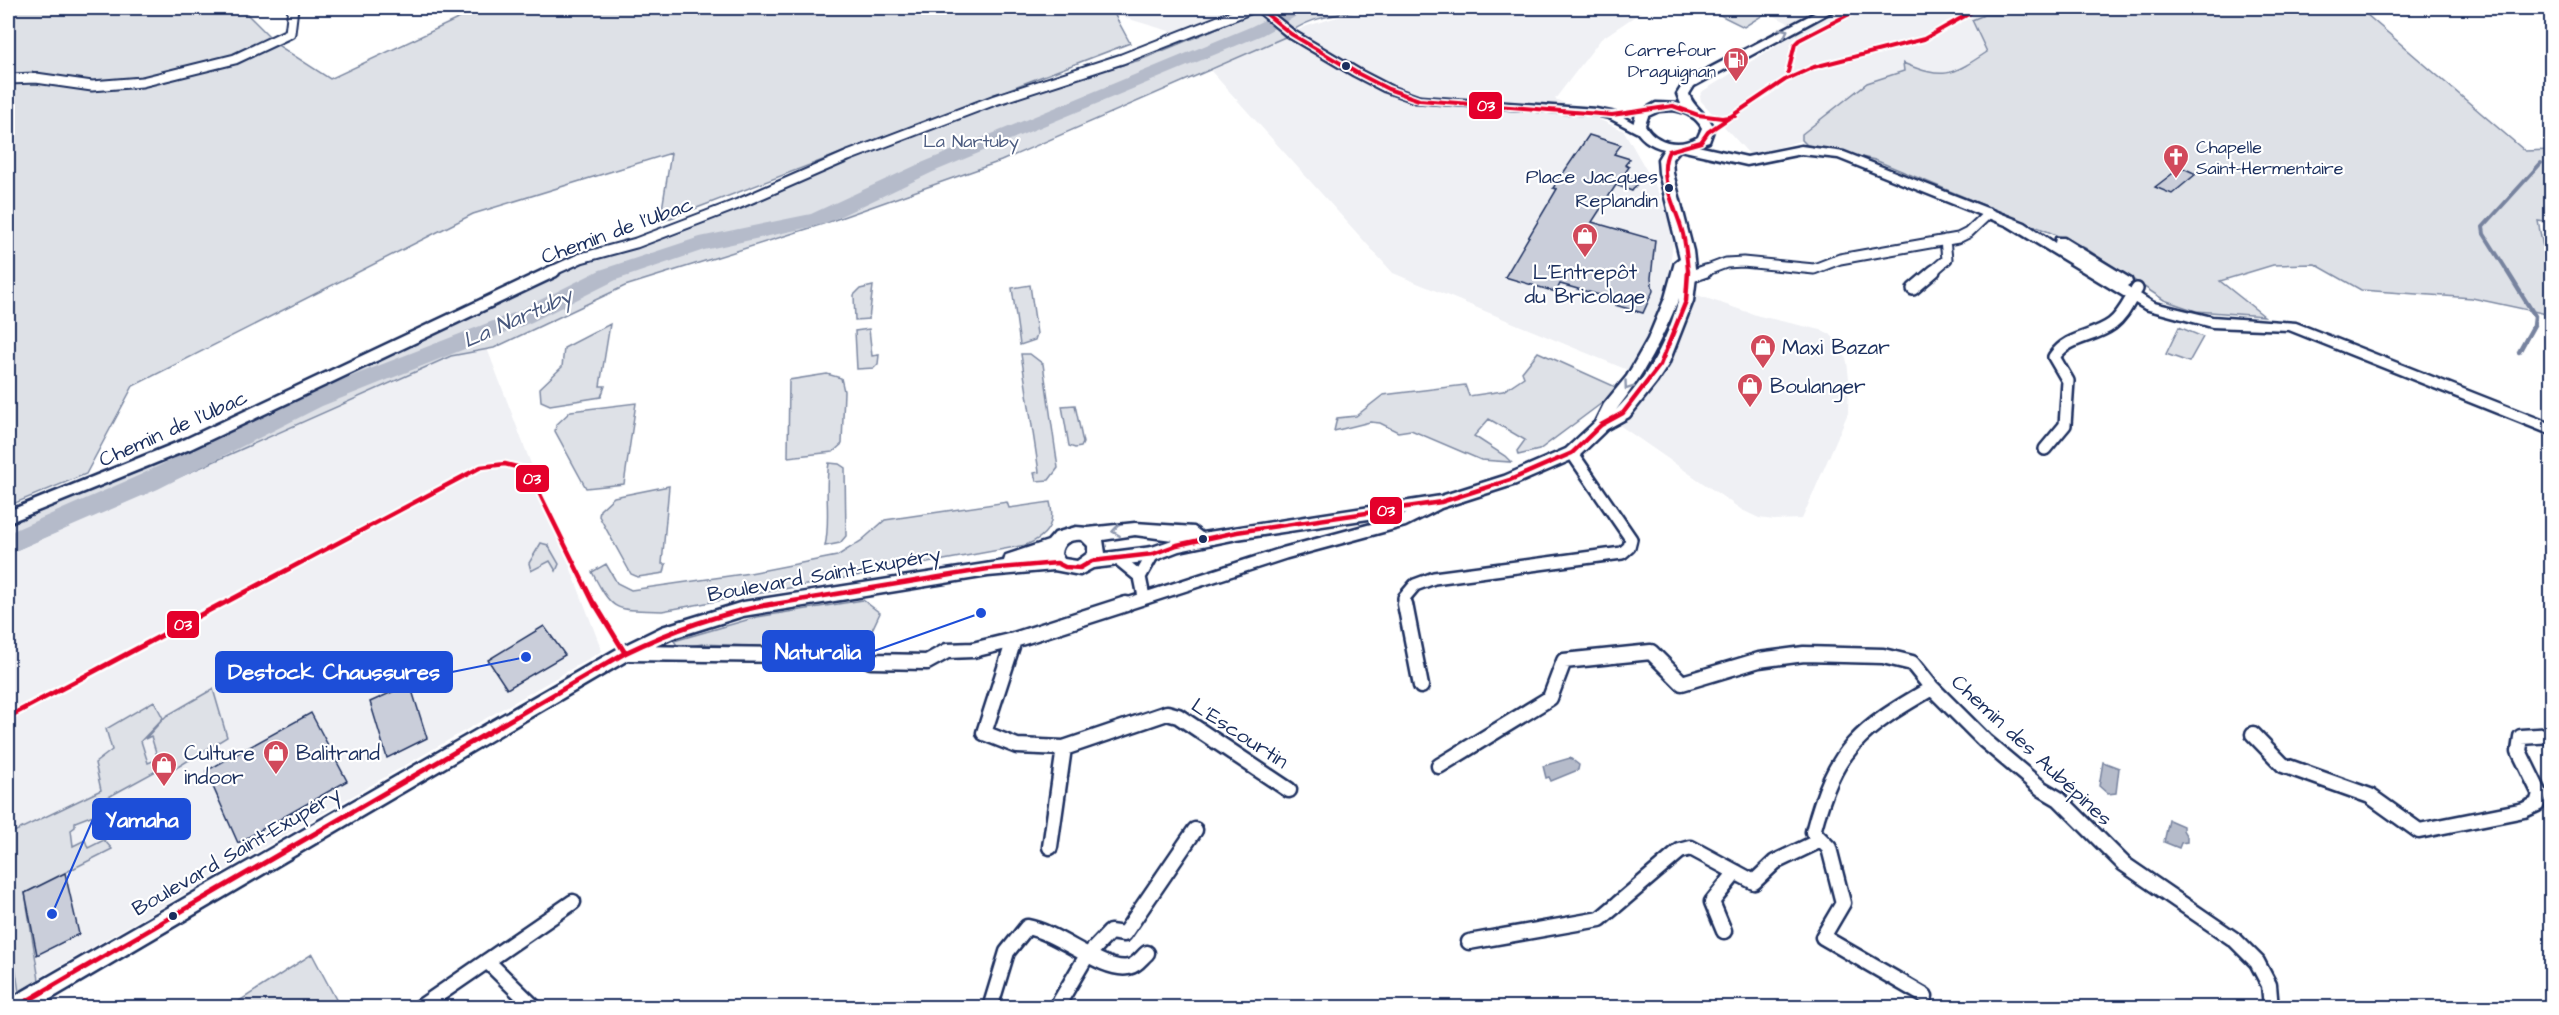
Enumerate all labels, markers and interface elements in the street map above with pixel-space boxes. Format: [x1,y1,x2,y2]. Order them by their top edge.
one-way arrow [1778,27,1789,39]
place label: Carrefour Draguignan [1625,38,1716,85]
fuel station icon: Carrefour Draguignan [1721,45,1751,83]
unlabelled marker [1340,60,1352,72]
line badge: 03 [1468,91,1503,120]
text: 03 [1477,95,1496,117]
park label: La Nartuby [923,129,1019,155]
place label: Chapelle Saint-Hermentaire [2196,135,2344,181]
church icon: Chapelle Saint-Hermentaire [2161,142,2191,180]
place label: Place Jacques Replandin [1526,163,1658,215]
marker: Place Jacques Replandin [1663,182,1675,194]
street label: Chemin de l'Ubac [537,190,697,271]
shop icon: L'Entrepôt du Bricolage [1570,221,1600,259]
place label: L'Entrepôt du Bricolage [1525,258,1645,313]
water label: La Nartuby [458,279,580,357]
shop icon: Maxi Bazar [1748,332,1778,370]
place label: Maxi Bazar [1782,333,1890,362]
shop icon: Boulanger [1735,371,1765,409]
place label: Boulanger [1770,372,1866,403]
one-way arrow [1624,380,1635,391]
street label: Chemin de l'Ubac [94,383,252,474]
line badge: 03 [515,464,550,493]
text: 03 [523,468,542,490]
line badge: 03 [1369,496,1403,525]
text: 03 [1377,500,1396,522]
one-way arrow [1112,525,1121,537]
unlabelled marker [1197,533,1209,545]
street label: Boulevard Saint-Exupéry [705,540,944,611]
line badge: 03 [166,610,200,639]
text: 03 [174,614,193,636]
callout: Naturalia [763,631,874,671]
text: Naturalia [775,637,862,668]
callout: Destock Chaussures [216,652,452,692]
text: Destock Chaussures [228,657,440,688]
street label: Chemin des Aubépines [1944,668,2119,834]
street label: L'Escourtin [1186,691,1294,776]
shop icon: Balitrand [261,738,291,776]
place label: Culture indoor [184,739,255,792]
place label: Balitrand [296,739,380,768]
shop icon: Culture indoor [149,750,179,788]
street label: Boulevard Saint-Exupéry [127,780,347,925]
callout: Yamaha [93,799,190,839]
text: Yamaha [105,805,179,836]
unlabelled marker [167,910,179,922]

